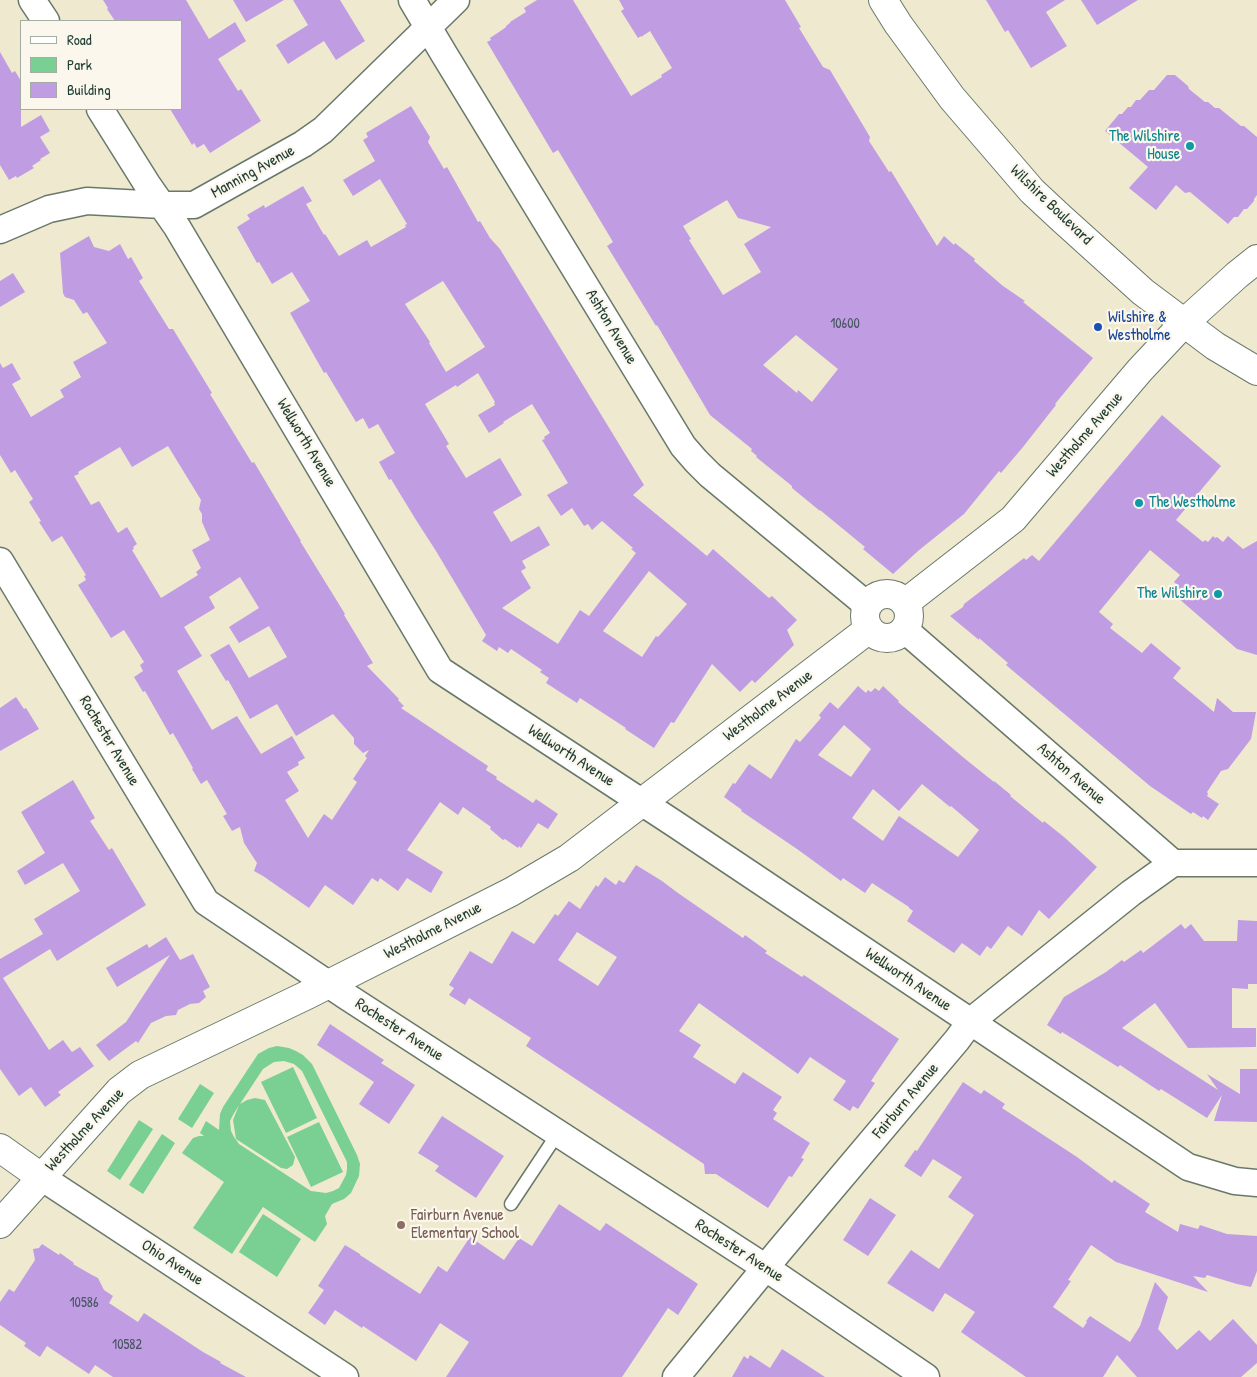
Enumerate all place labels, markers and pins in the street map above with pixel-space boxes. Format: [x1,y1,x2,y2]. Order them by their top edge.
place label: The Wilshire House [1109,127,1180,165]
marker: The Wilshire House [1184,140,1196,152]
place label: Wilshire & Westholme [1108,308,1171,346]
marker: Wilshire & Westholme [1092,321,1104,333]
place label: The Westholme [1149,493,1236,513]
marker: The Westholme [1133,497,1145,509]
place label: The Wilshire [1137,584,1208,604]
marker: The Wilshire [1212,588,1224,600]
place label: Fairburn Avenue Elementary School [411,1206,519,1244]
marker: Fairburn Avenue Elementary School [395,1219,407,1231]

